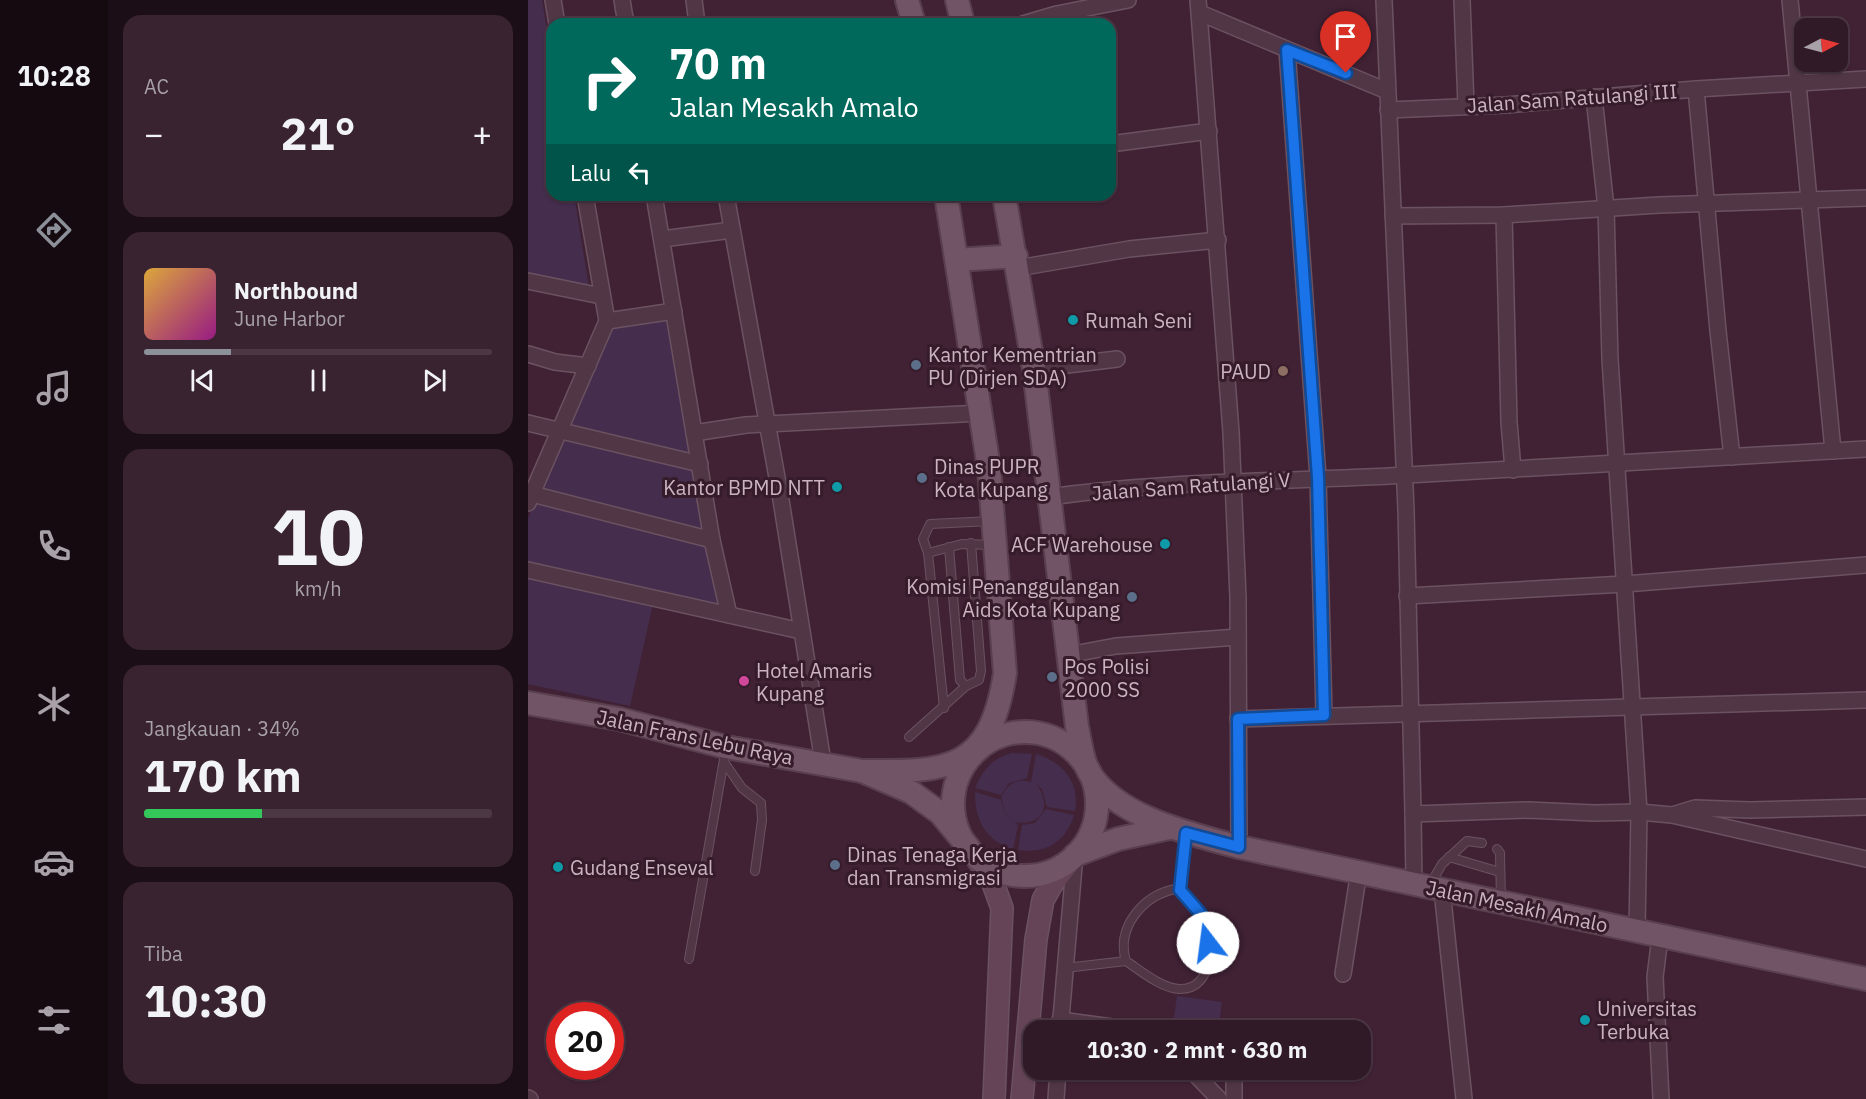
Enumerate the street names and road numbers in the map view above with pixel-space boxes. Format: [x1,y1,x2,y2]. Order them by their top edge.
street label: Jalan Sam Ratulangi III [1466,77,1678,119]
street label: Jalan Sam Ratulangi V [1091,466,1291,506]
street label: Jalan Frans Lebu Raya [595,703,796,771]
street label: Jalan Mesakh Amalo [1424,874,1610,938]

